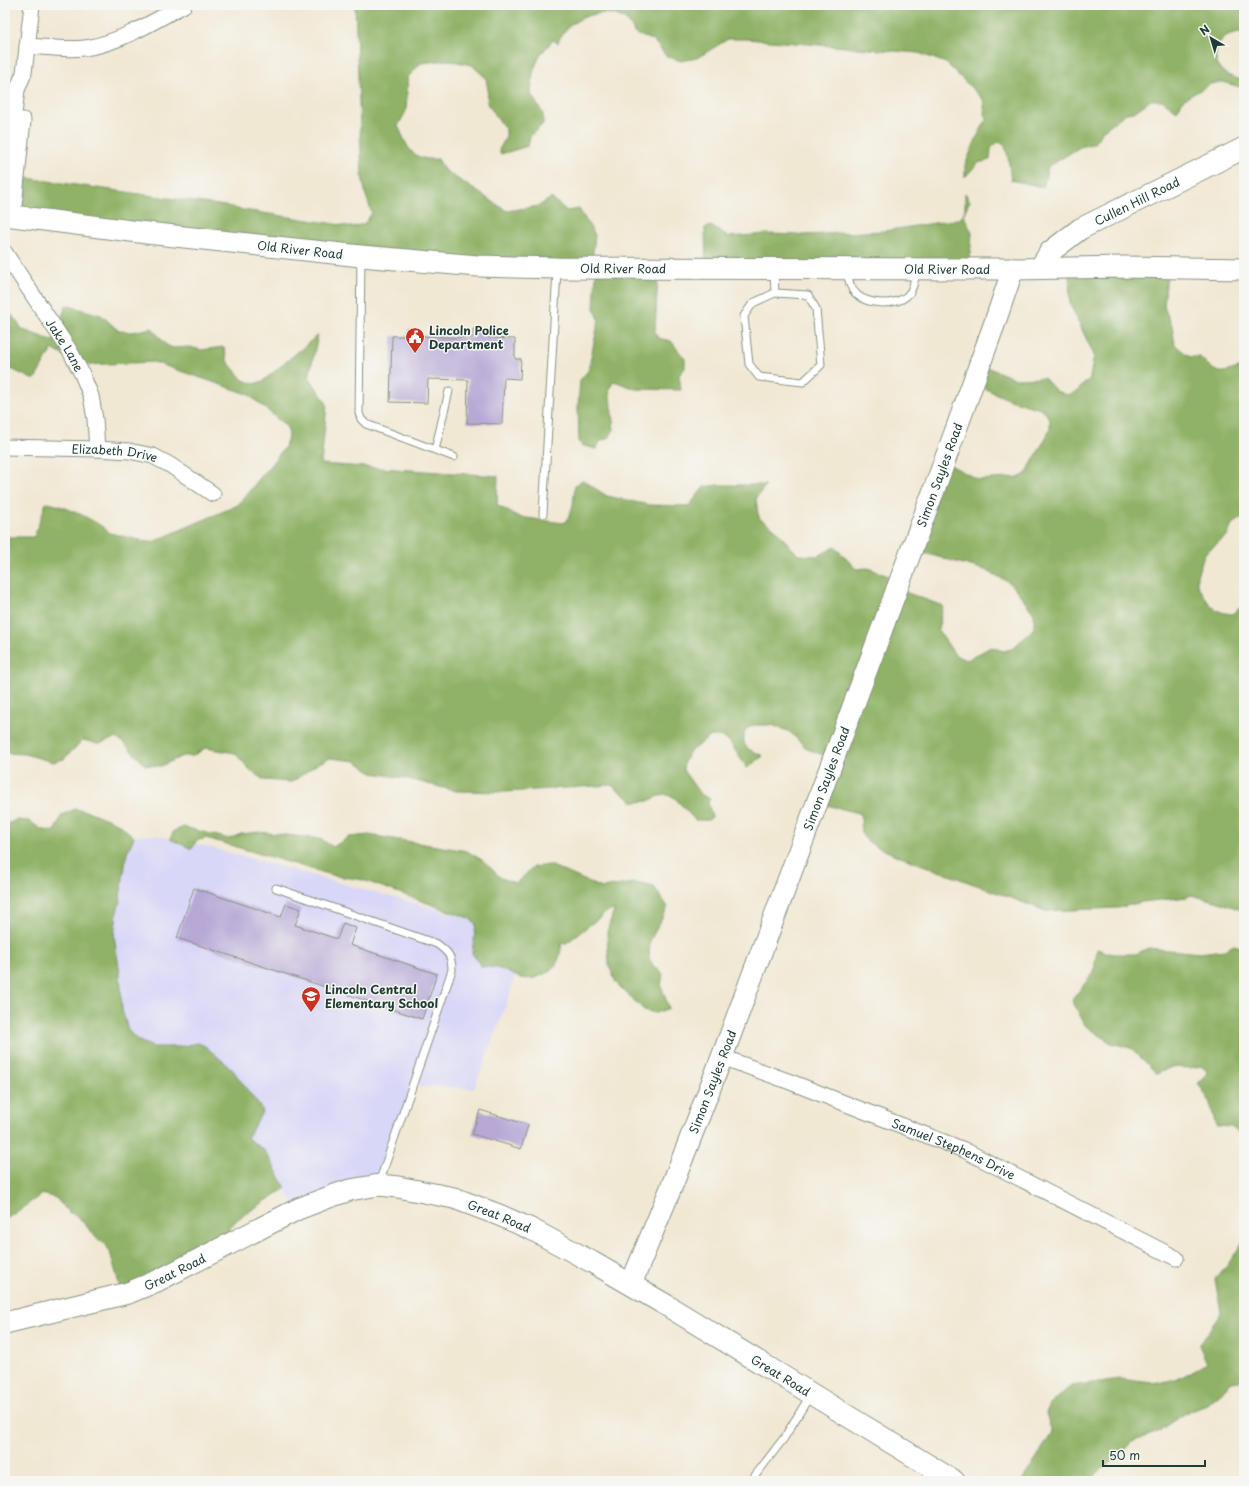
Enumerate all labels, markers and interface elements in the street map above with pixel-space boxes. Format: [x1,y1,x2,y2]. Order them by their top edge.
north arrow [1191,18,1231,58]
text: N [1196,20,1213,39]
street label: Cullen Hill Road [1091,172,1183,230]
street label: Old River Road [256,236,344,263]
street label: Old River Road [580,259,666,277]
street label: Old River Road [904,260,990,278]
street label: Jake Lane [42,315,88,375]
place label: Lincoln Police Department [429,321,509,353]
public building icon: Lincoln Police Department [404,326,426,354]
street label: Simon Sayles Road [912,420,967,530]
street label: Elizabeth Drive [71,439,162,466]
street label: Simon Sayles Road [798,724,854,833]
place label: Lincoln Central Elementary School [325,980,438,1012]
school or university icon: Lincoln Central Elementary School [300,985,322,1013]
street label: Simon Sayles Road [684,1027,740,1136]
street label: Samuel Stephens Drive [889,1114,1018,1184]
street label: Great Road [465,1195,534,1237]
street label: Great Road [141,1249,209,1294]
street label: Great Road [748,1350,814,1400]
scale bar [1103,1442,1205,1468]
text: 50 m [1109,1446,1140,1464]

